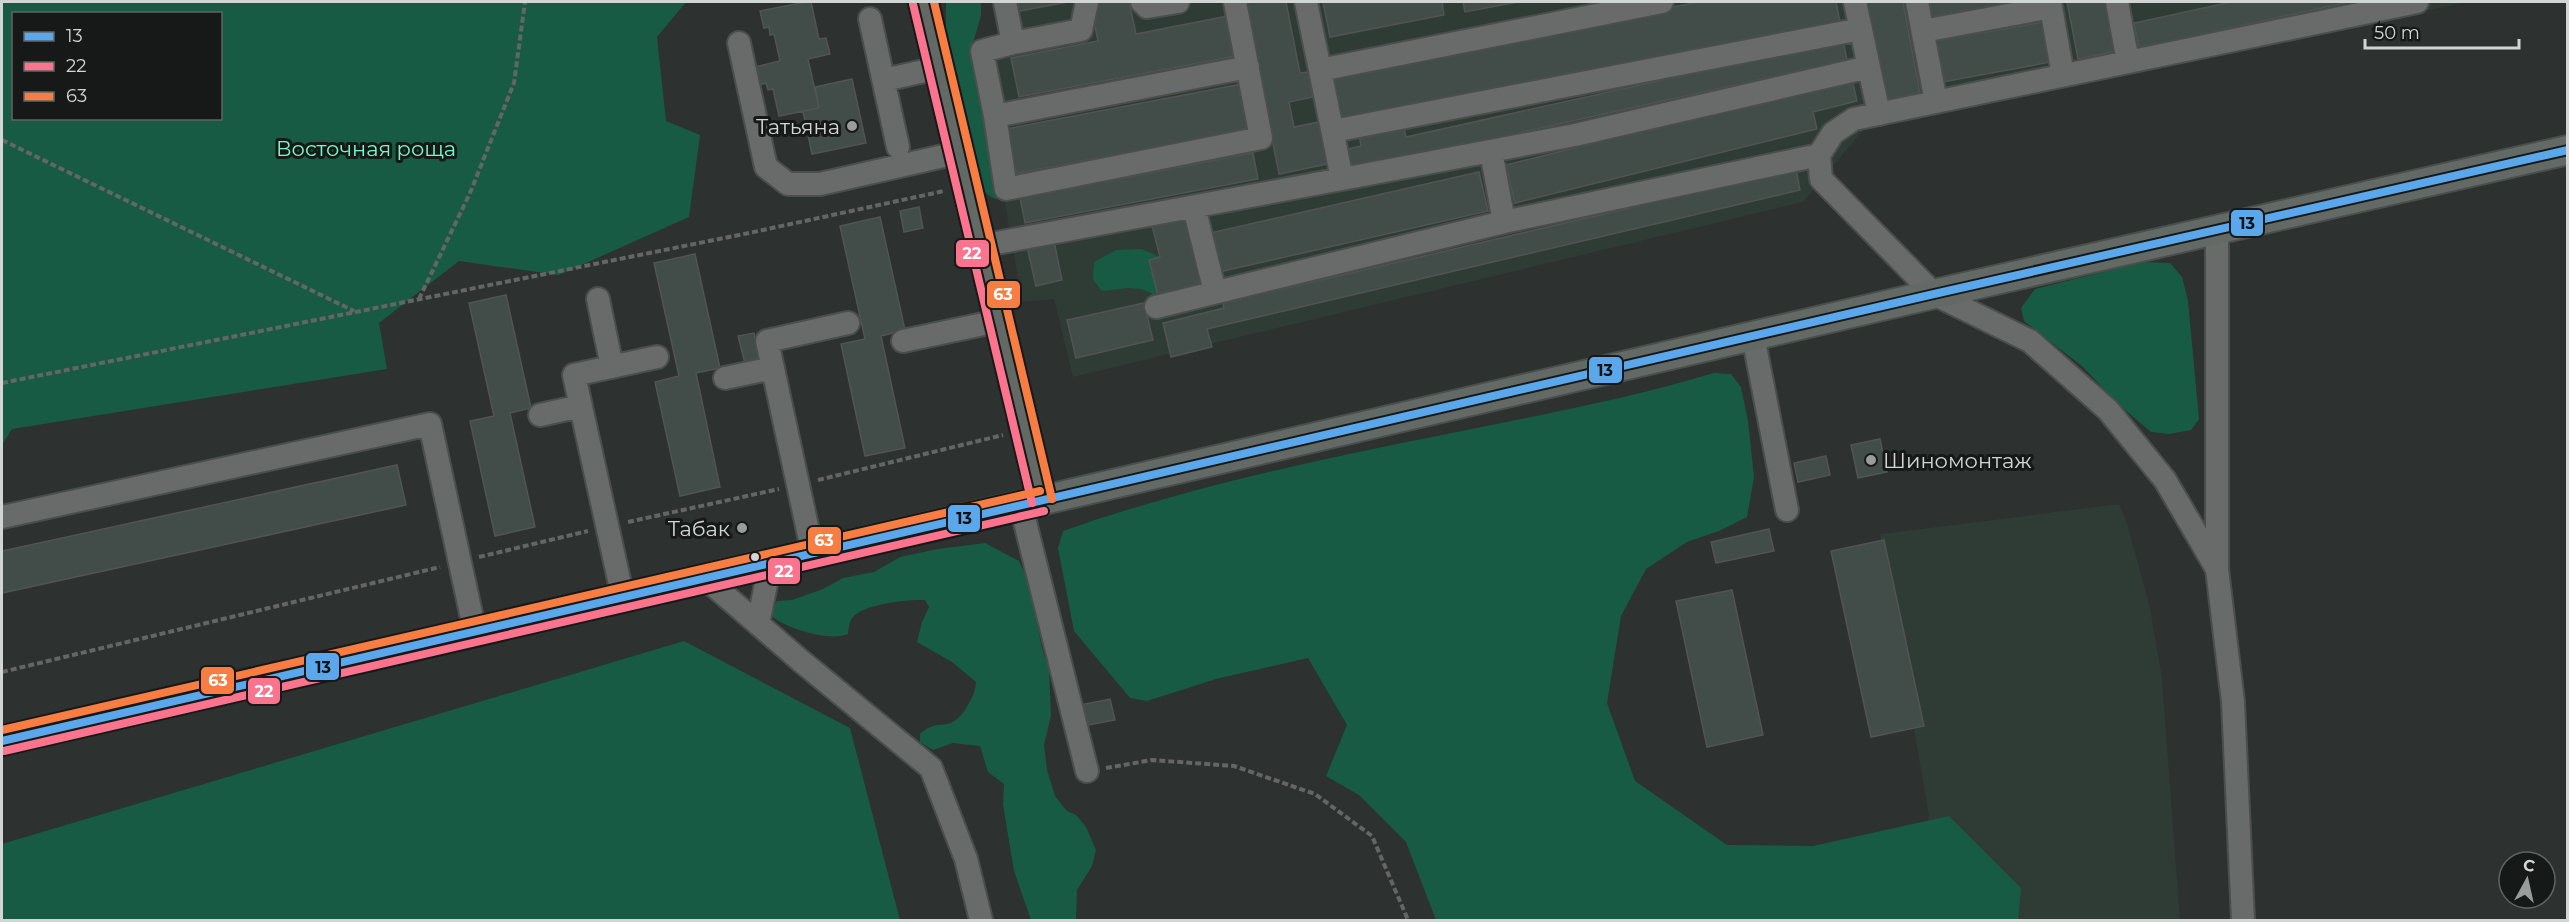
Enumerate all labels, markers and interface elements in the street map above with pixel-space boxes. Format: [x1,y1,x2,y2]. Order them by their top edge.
legend [12,12,222,120]
scale bar [2365,12,2520,50]
text: 50 m [2374,22,2420,44]
text: 13 [66,25,83,47]
text: 22 [66,55,86,77]
text: 63 [66,85,87,107]
place label: Татьяна [756,114,840,139]
marker: Татьяна [845,119,859,133]
park label: Восточная роща [276,136,456,161]
line badge: 13 [2230,209,2264,237]
text: 13 [2239,214,2255,233]
line badge: 22 [955,239,990,268]
text: 22 [963,244,981,263]
line badge: 63 [986,280,1021,309]
text: 63 [993,285,1013,304]
line badge: 13 [1588,356,1623,384]
text: 13 [1597,361,1613,380]
place label: Шиномонтаж [1883,448,2032,473]
marker: Шиномонтаж [1864,453,1878,467]
line badge: 13 [947,504,981,533]
text: 13 [956,509,972,528]
place label: Табак [668,516,730,541]
marker: Табак [735,521,749,535]
line badge: 63 [807,526,842,555]
text: 63 [814,531,834,550]
unlabelled marker [749,551,761,563]
line badge: 22 [767,557,801,585]
text: 22 [775,562,793,581]
line badge: 13 [305,652,340,681]
text: 13 [315,658,331,677]
line badge: 63 [200,666,235,695]
text: 63 [208,671,228,690]
line badge: 22 [247,677,281,705]
text: 22 [255,682,273,701]
north arrow [2497,850,2557,910]
text: С [2522,855,2536,876]

